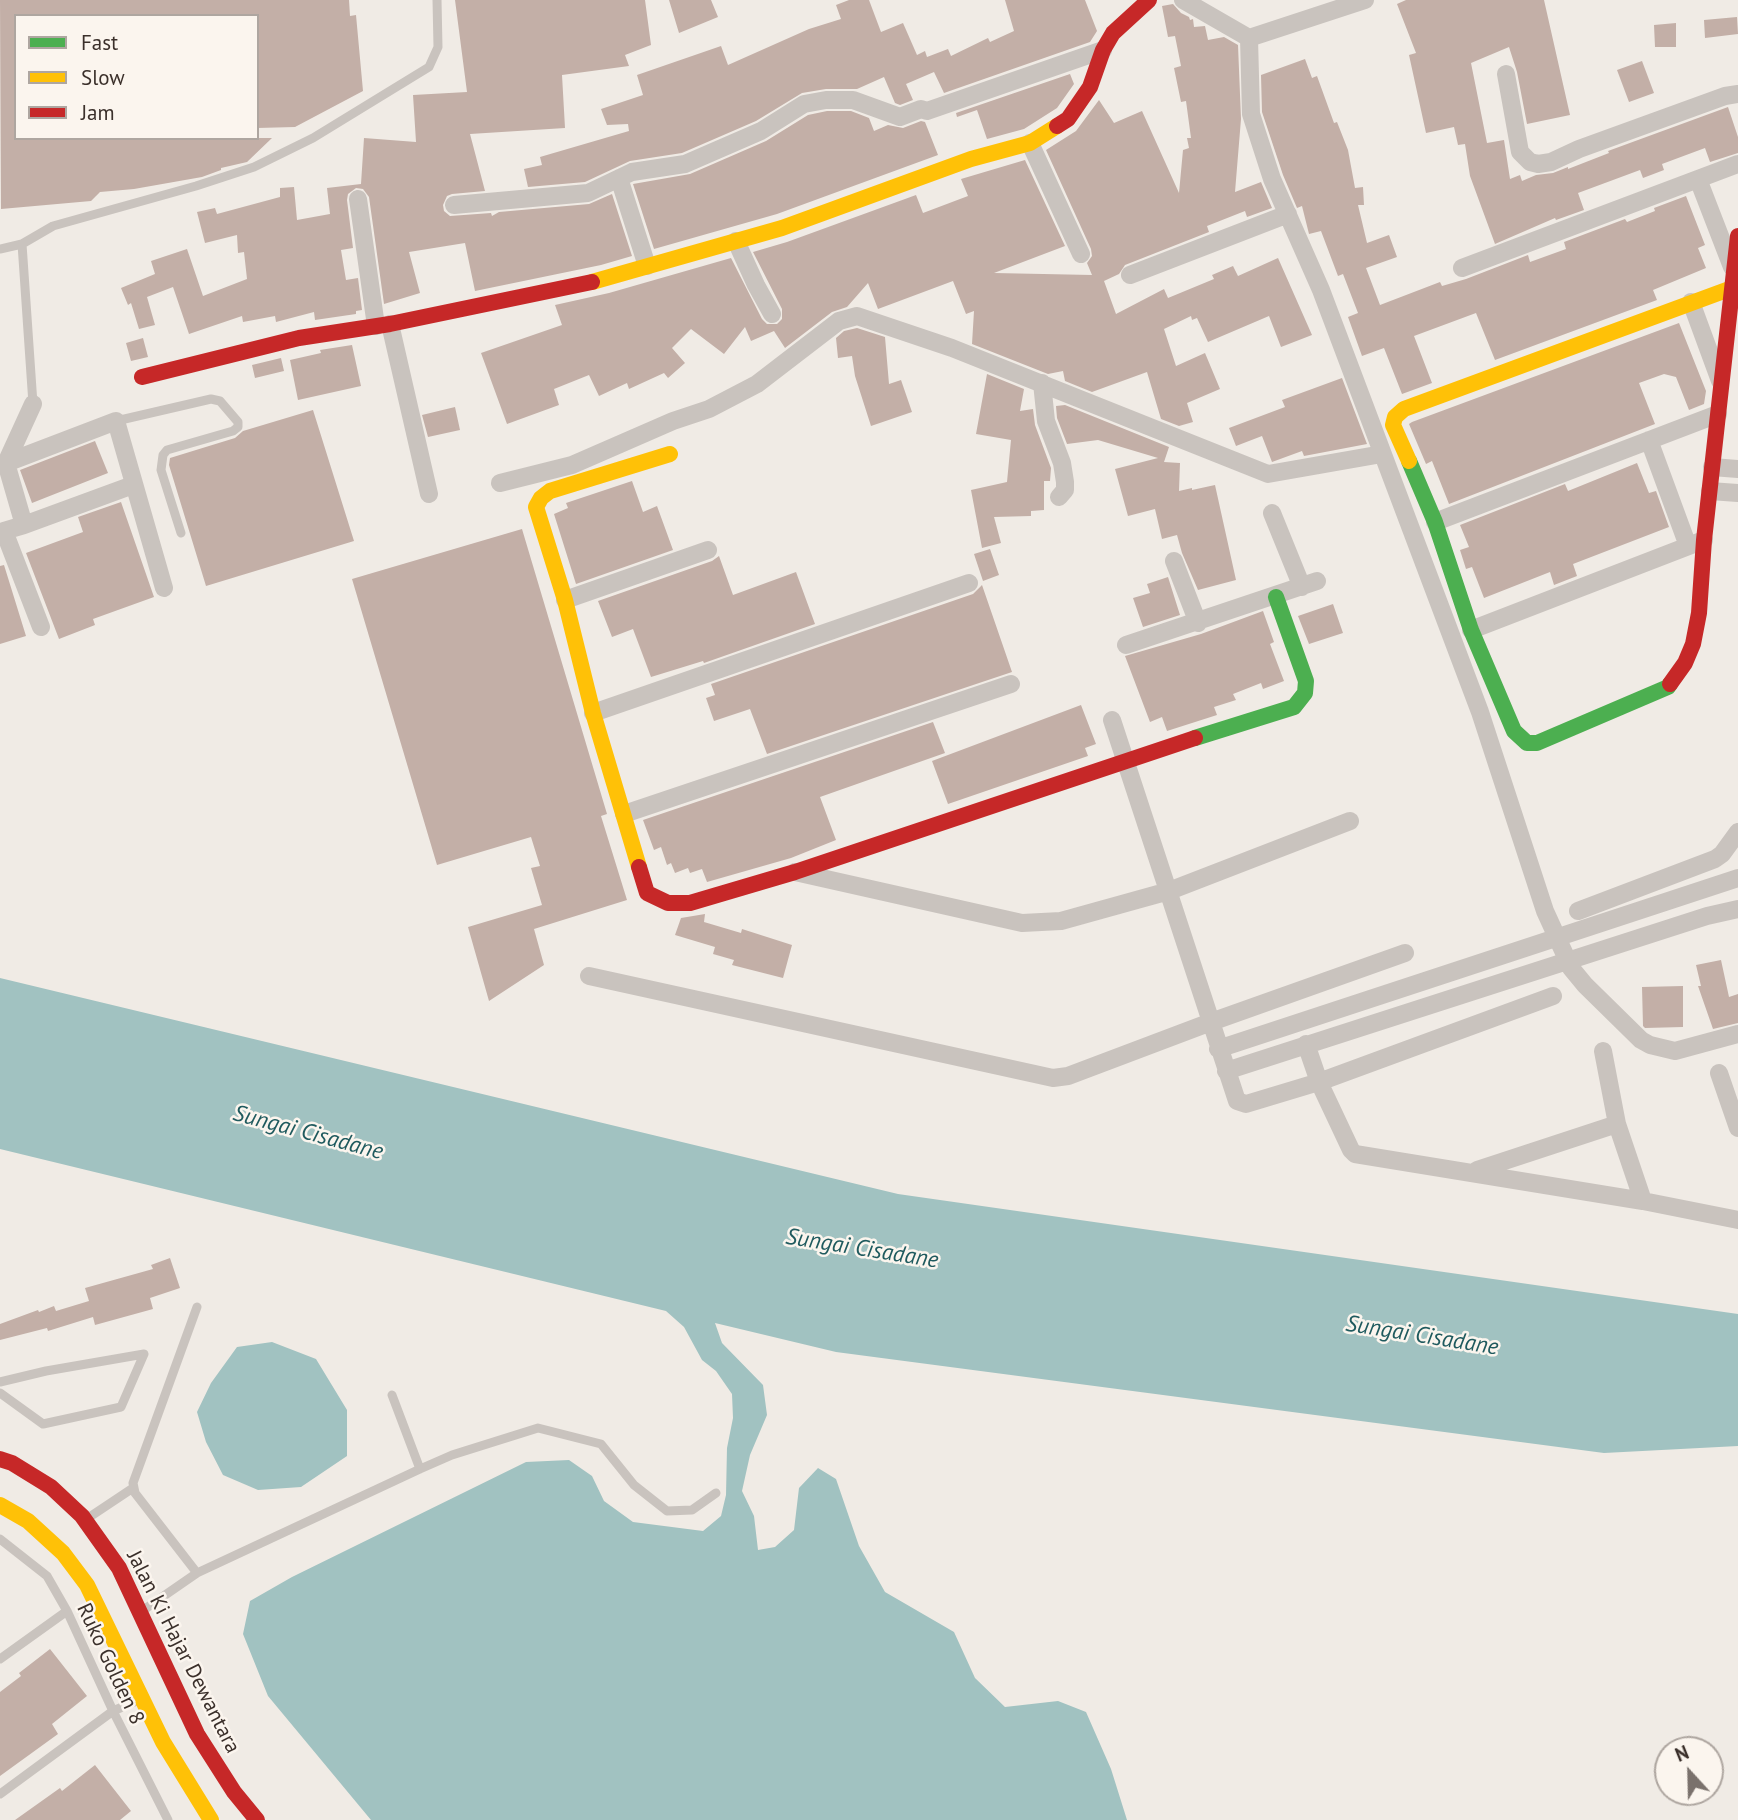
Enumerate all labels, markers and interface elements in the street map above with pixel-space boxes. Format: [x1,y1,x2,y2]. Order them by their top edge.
legend [14,14,259,140]
text: Fast [81,29,118,56]
text: Slow [81,64,125,91]
text: Jam [81,99,115,126]
water label: Sungai Cisadane [230,1100,386,1166]
water label: Sungai Cisadane [784,1223,940,1275]
water label: Sungai Cisadane [1344,1310,1500,1362]
street label: Jalan Ki Hajar Dewantara [121,1546,245,1758]
street label: Ruko Golden 8 [71,1599,149,1729]
north arrow [1654,1736,1724,1806]
text: N [1672,1740,1692,1767]

